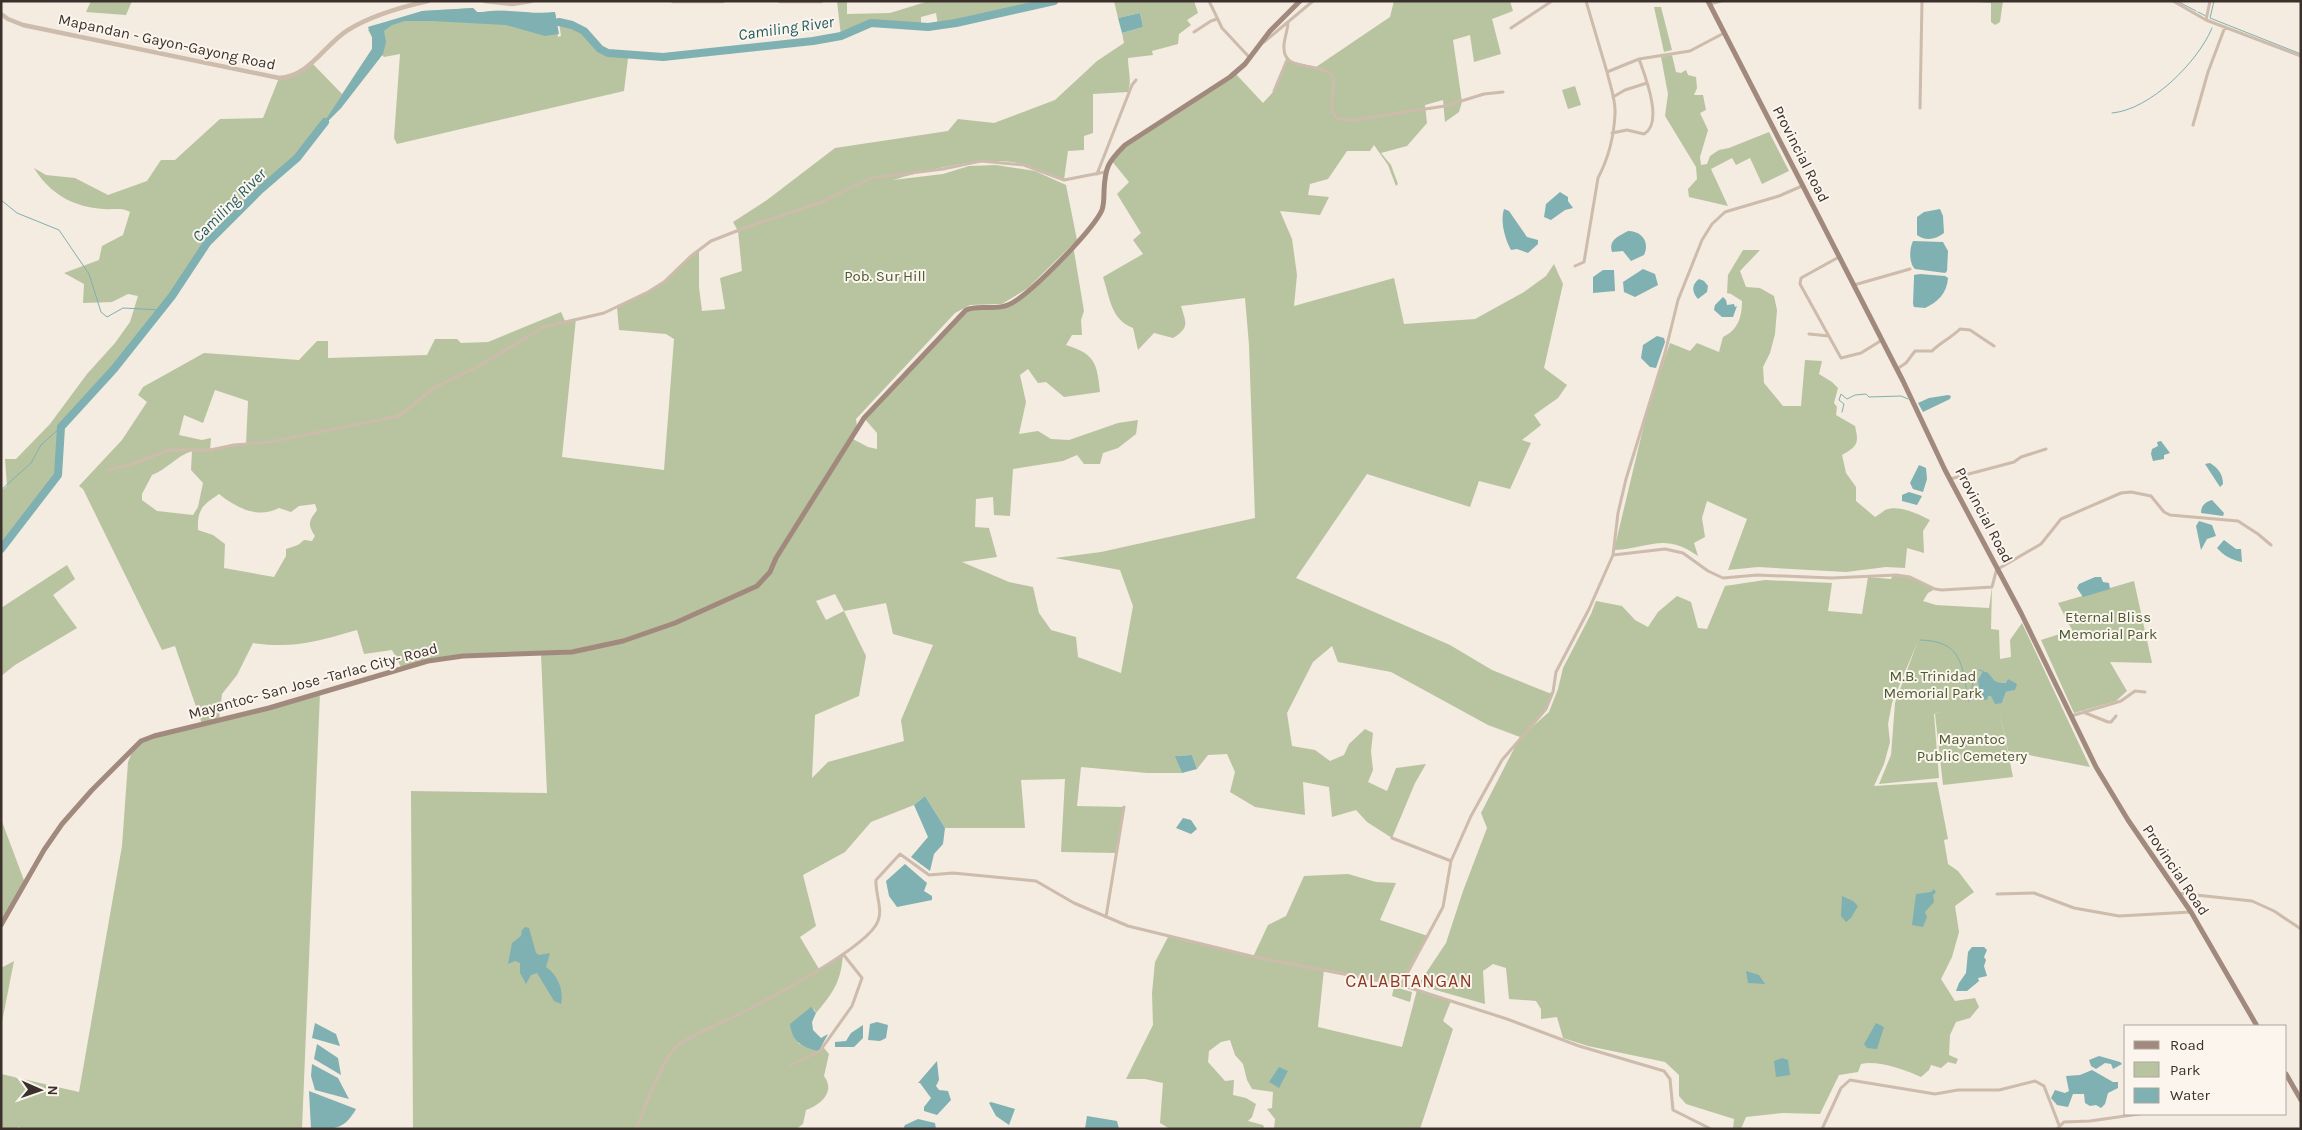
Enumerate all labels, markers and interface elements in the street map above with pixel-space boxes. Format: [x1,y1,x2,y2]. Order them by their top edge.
street label: Mapandan - Gayon-Gayong Road [57,10,277,74]
water label: Camiling River [737,12,836,44]
street label: Provincial Road [1769,103,1833,205]
water label: Camiling River [188,164,270,246]
park label: Pob. Sur Hill [844,267,926,285]
street label: Provincial Road [1951,464,2017,566]
park label: Eternal Bliss Memorial Park [2059,608,2157,643]
street label: Mayantoc- San Jose -Tarlac City- Road [186,639,440,723]
park label: M.B. Trinidad Memorial Park [1884,667,1982,702]
park label: Mayantoc Public Cemetery [1917,730,2027,765]
street label: Provincial Road [2139,821,2213,919]
district label: CALABTANGAN [1345,970,1473,992]
legend [2124,1025,2287,1115]
text: Road [2170,1036,2205,1054]
text: Park [2170,1061,2200,1079]
north arrow [15,1065,65,1115]
text: N [44,1085,61,1096]
text: Water [2170,1086,2211,1104]

